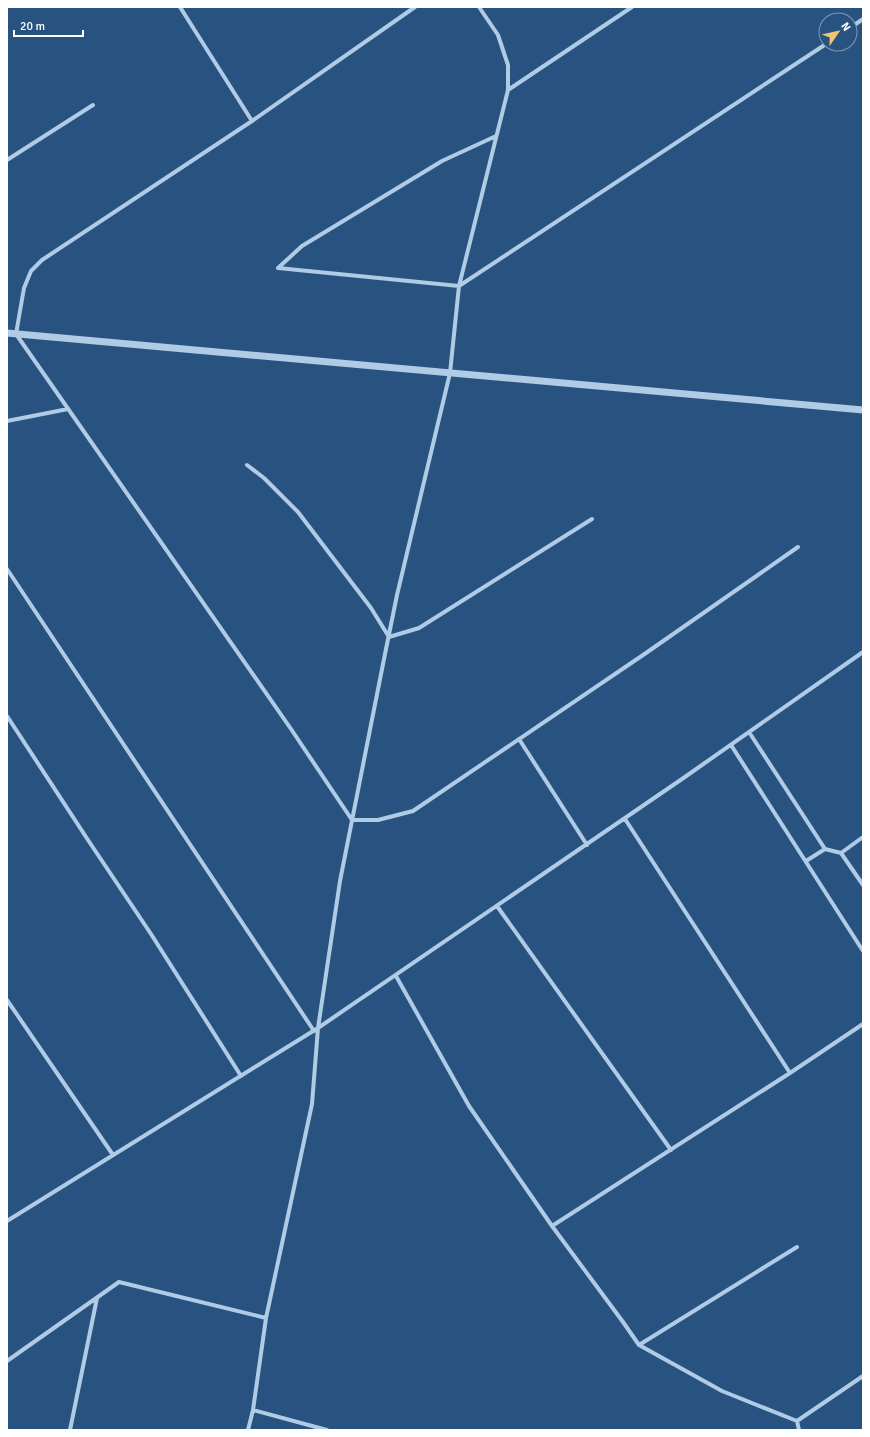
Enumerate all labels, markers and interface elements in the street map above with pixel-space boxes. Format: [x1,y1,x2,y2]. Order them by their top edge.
scale bar [14,12,83,38]
north arrow [818,12,858,52]
text: 20 m [20,19,45,34]
text: N [838,20,853,33]

